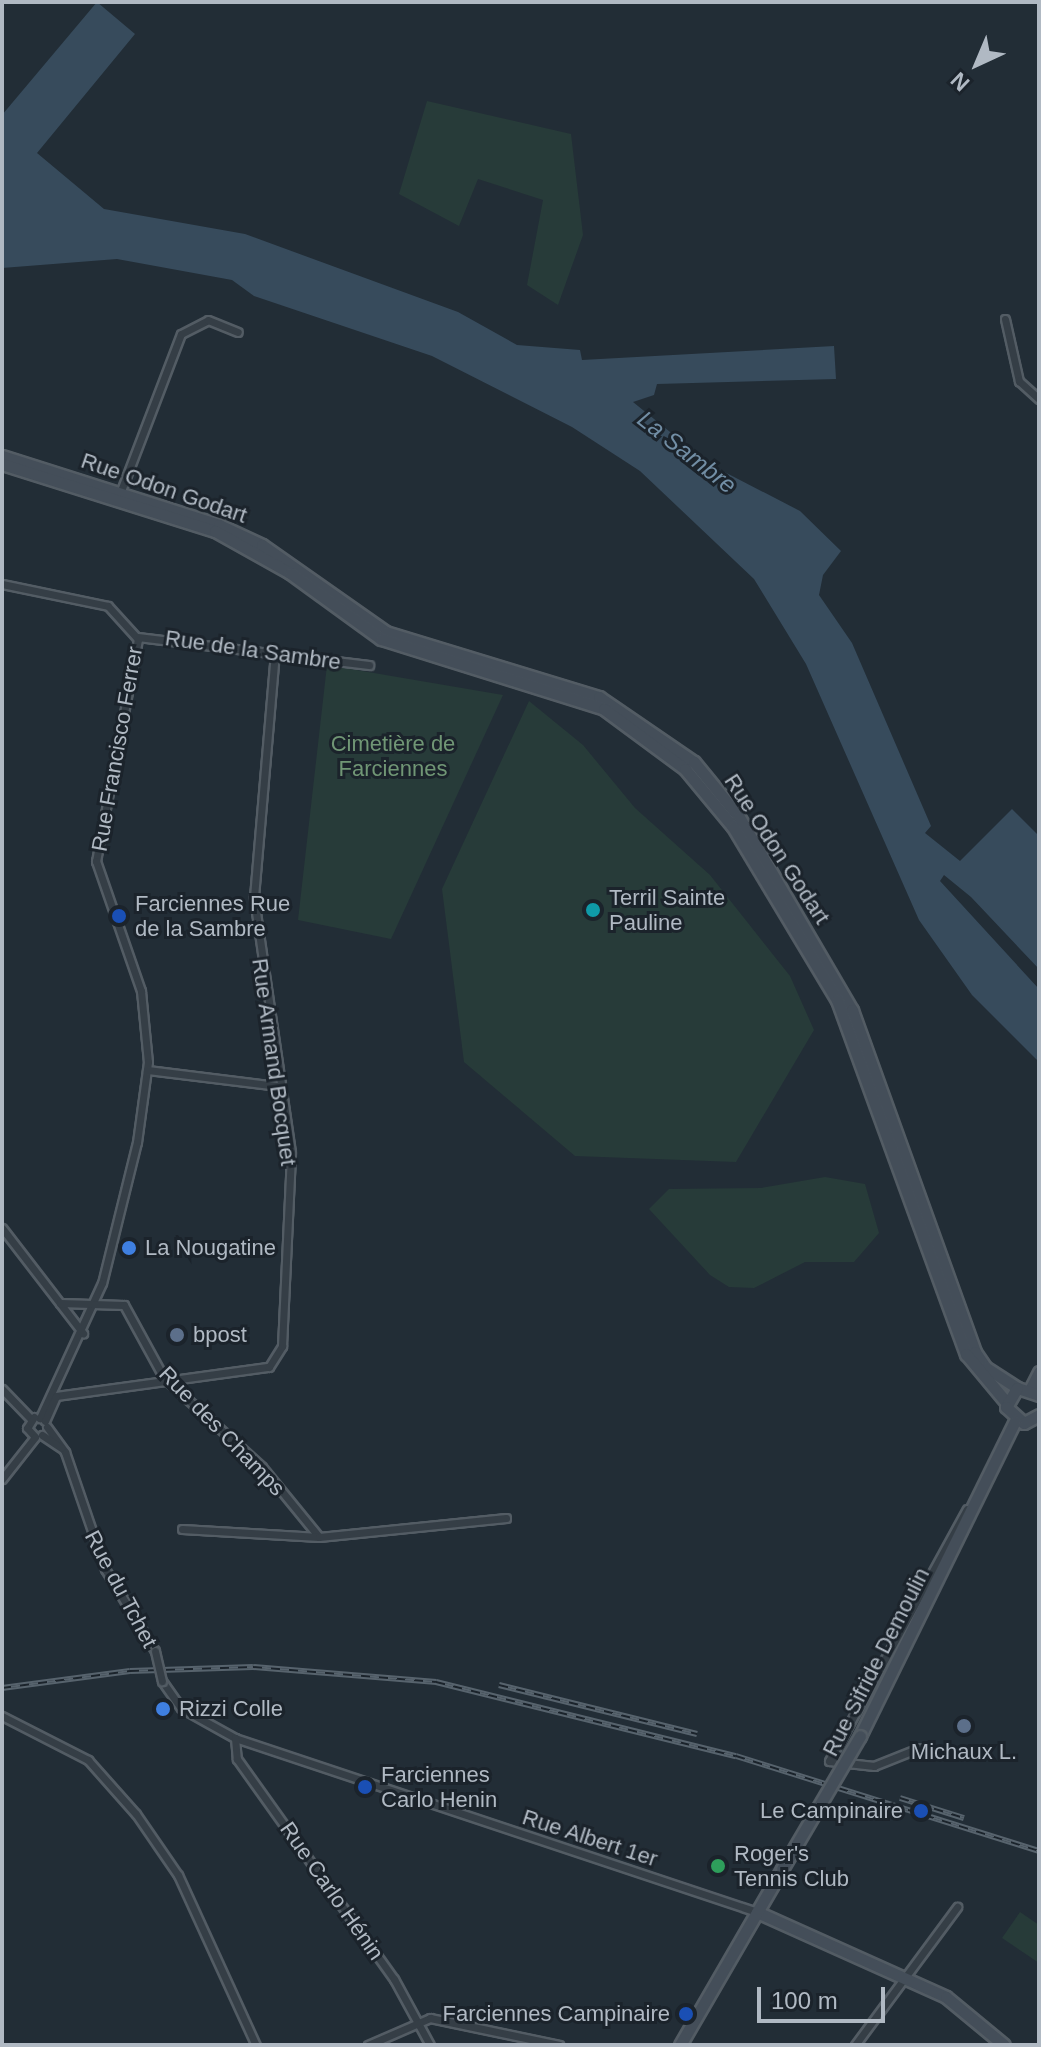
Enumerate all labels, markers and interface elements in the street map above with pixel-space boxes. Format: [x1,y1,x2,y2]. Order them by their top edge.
north arrow [937,24,1017,104]
text: N [946,67,974,96]
water label: La Sambre [632,405,742,499]
street label: Rue Odon Godart [78,447,250,529]
street label: Rue de la Sambre [163,625,343,675]
street label: Rue Francisco Ferrer [86,644,148,854]
park label: Cimetière de Farciennes [331,730,455,782]
street label: Rue Odon Godart [719,769,835,929]
place label: Terril Sainte Pauline [609,884,725,936]
place label: Farciennes Rue de la Sambre [135,890,290,942]
marker: Terril Sainte Pauline [584,901,602,919]
marker: Farciennes Rue de la Sambre [110,907,128,925]
street label: Rue Armand Bocquet [246,956,302,1168]
place label: La Nougatine [145,1235,276,1261]
marker: La Nougatine [120,1239,138,1257]
place label: bpost [193,1322,247,1348]
marker: bpost [168,1326,186,1344]
street label: Rue des Champs [153,1361,291,1501]
street label: Rue du Tchet [79,1526,163,1652]
street label: Rue Sifride Demoulin [817,1563,935,1761]
place label: Rizzi Colle [179,1696,283,1722]
marker: Rizzi Colle [154,1700,172,1718]
marker: Michaux L. [955,1717,973,1735]
place label: Michaux L. [911,1739,1017,1765]
place label: Farciennes Carlo Henin [381,1761,497,1812]
marker: Farciennes Carlo Henin [356,1778,374,1796]
place label: Le Campinaire [760,1798,903,1824]
marker: Le Campinaire [910,1800,932,1822]
street label: Rue Albert 1er [518,1804,662,1872]
street label: Rue Carlo Hénin [275,1817,389,1965]
place label: Roger's Tennis Club [734,1840,849,1892]
marker: Roger's Tennis Club [709,1857,727,1875]
scale bar [761,1971,889,2021]
text: 100 m [771,1987,838,2014]
place label: Farciennes Campinaire [443,2001,670,2027]
marker: Farciennes Campinaire [677,2005,695,2023]

